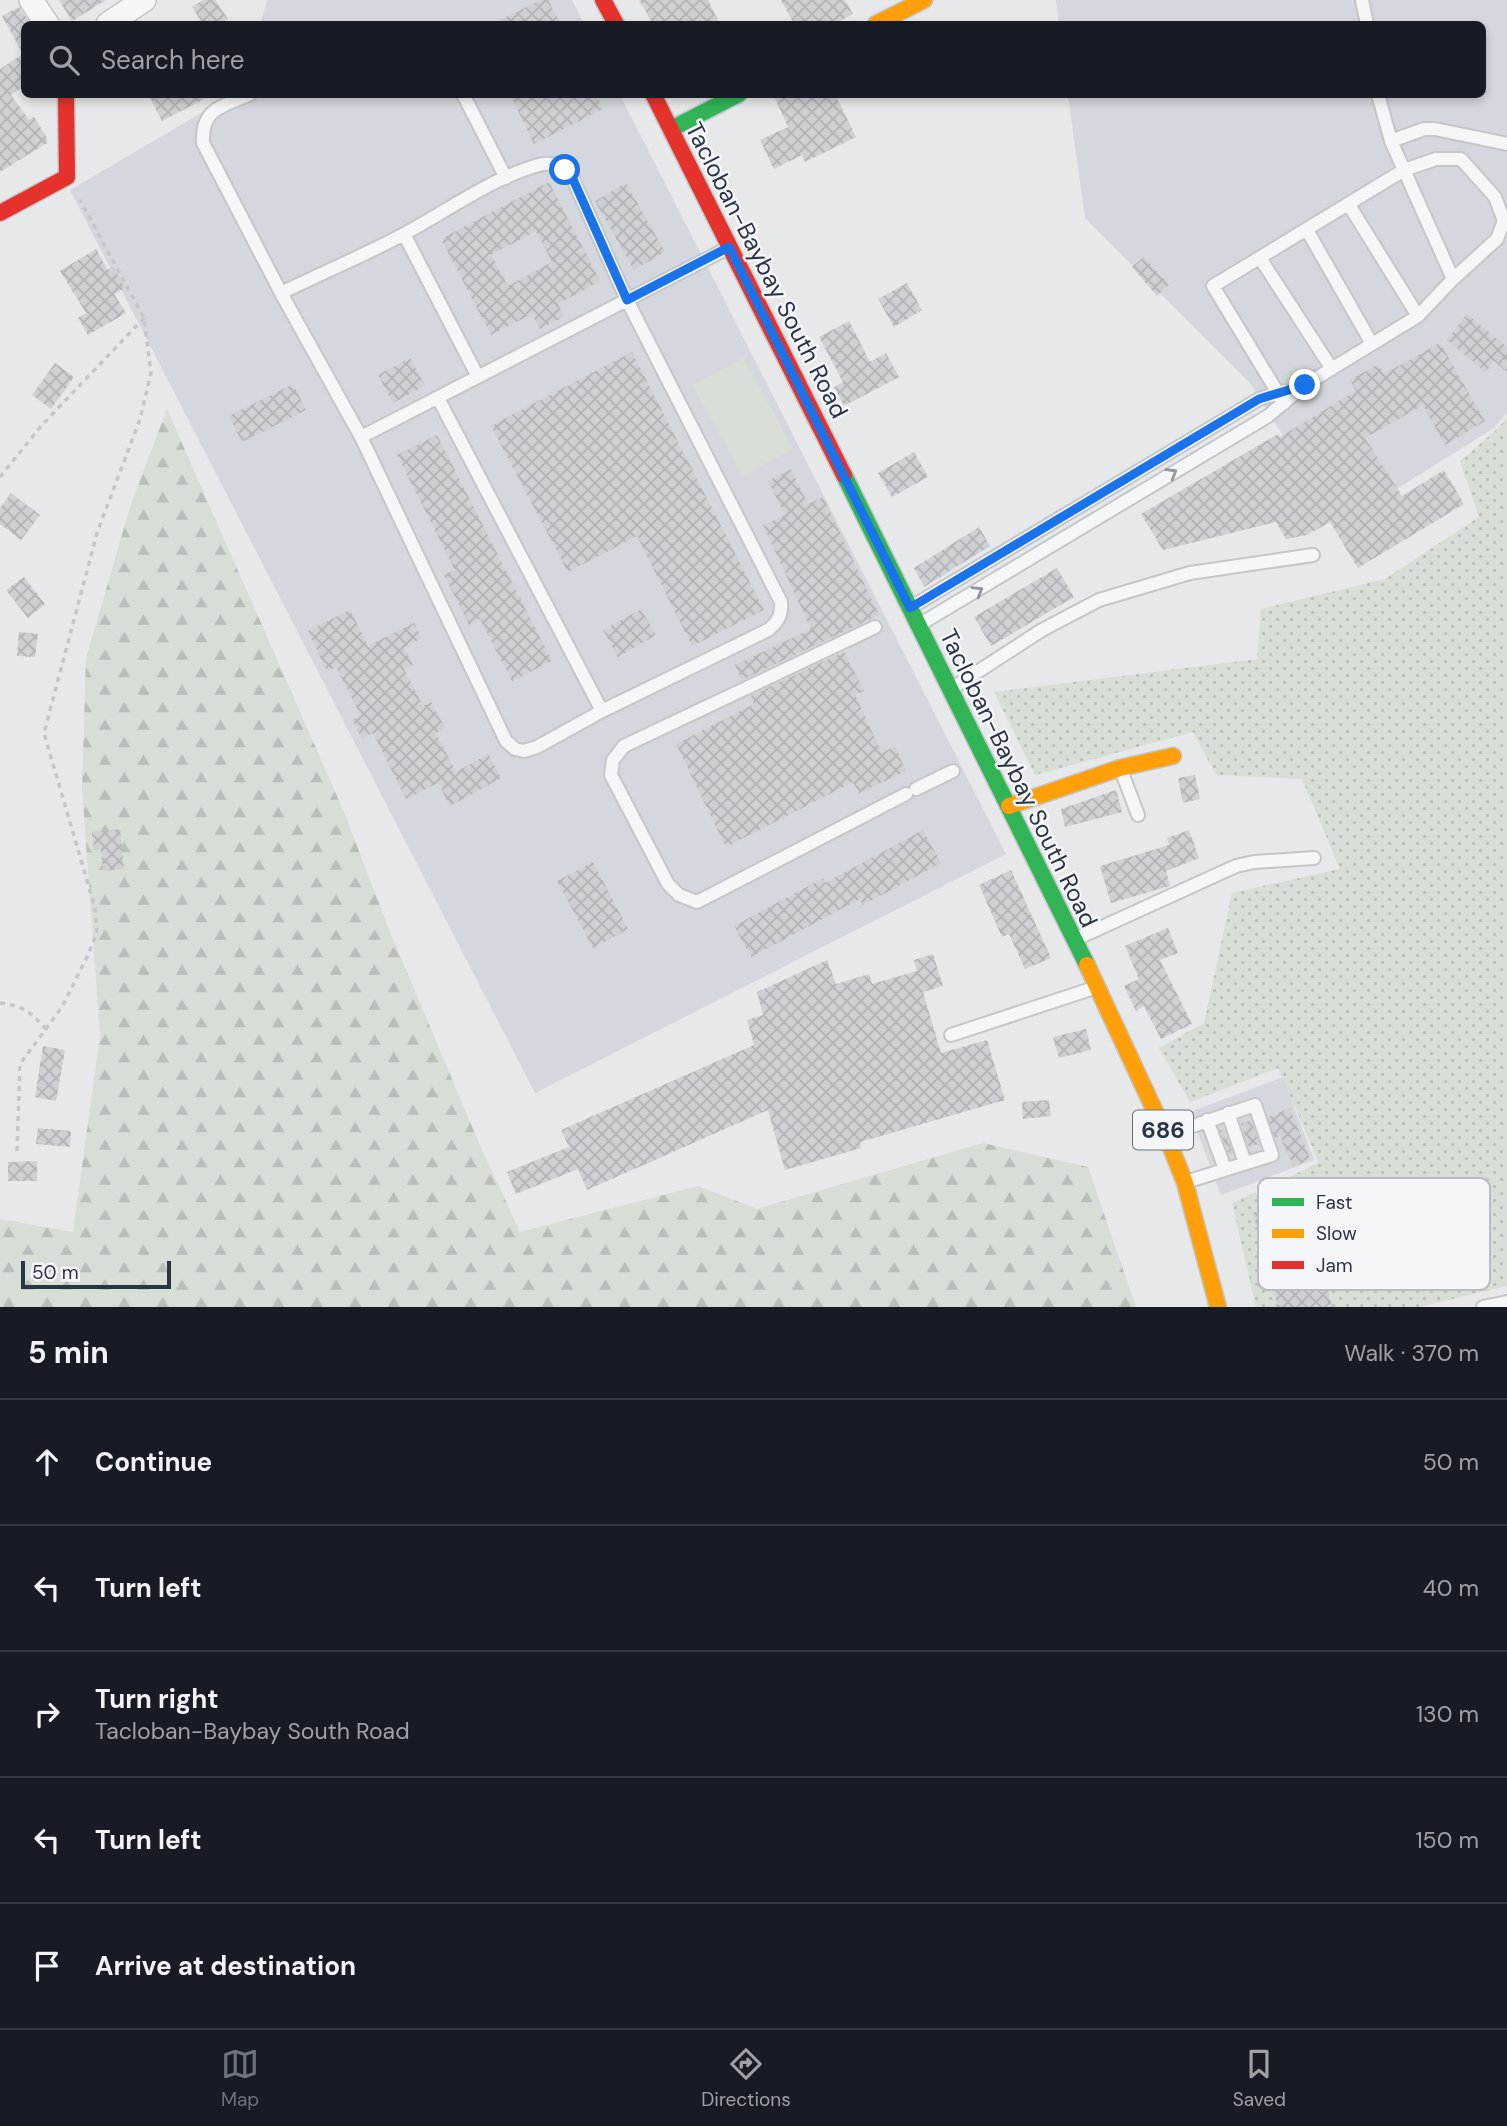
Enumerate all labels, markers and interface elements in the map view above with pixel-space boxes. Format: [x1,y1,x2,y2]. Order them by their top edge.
search box [21,21,1486,98]
icon: search [45,41,83,79]
text: Search here [101,43,244,77]
street label: Tacloban-Baybay South Road [679,117,855,423]
route start [549,154,580,185]
route end [1289,369,1320,400]
one-way arrow [1165,469,1178,482]
one-way arrow [970,586,983,599]
street label: Tacloban-Baybay South Road [933,624,1105,932]
road number: 686 [1133,1110,1193,1149]
legend [1258,1178,1490,1290]
text: Fast [1316,1190,1352,1215]
text: Slow [1316,1221,1357,1246]
text: Jam [1316,1253,1353,1278]
scale bar [21,1258,172,1290]
text: 50 m [32,1260,79,1285]
text: 5 min [28,1333,109,1372]
text: Walk · 370 m [1344,1338,1479,1368]
icon: ahead [28,1443,66,1481]
text: Continue [95,1445,212,1479]
text: 50 m [1423,1447,1479,1477]
icon: left [28,1569,66,1607]
text: Turn left [95,1571,202,1605]
text: 40 m [1423,1573,1479,1603]
text: Turn right [95,1682,219,1716]
icon: right [28,1695,66,1733]
text: 130 m [1416,1699,1479,1729]
text: Tacloban-Baybay South Road [95,1716,410,1746]
icon: left [28,1821,66,1859]
text: Turn left [95,1823,202,1857]
text: 150 m [1415,1825,1479,1855]
icon: arrive [28,1947,66,1985]
text: Arrive at destination [95,1949,356,1983]
tab: Map [221,2045,259,2112]
tab: Directions [701,2045,791,2112]
tab: Saved [1233,2045,1286,2112]

